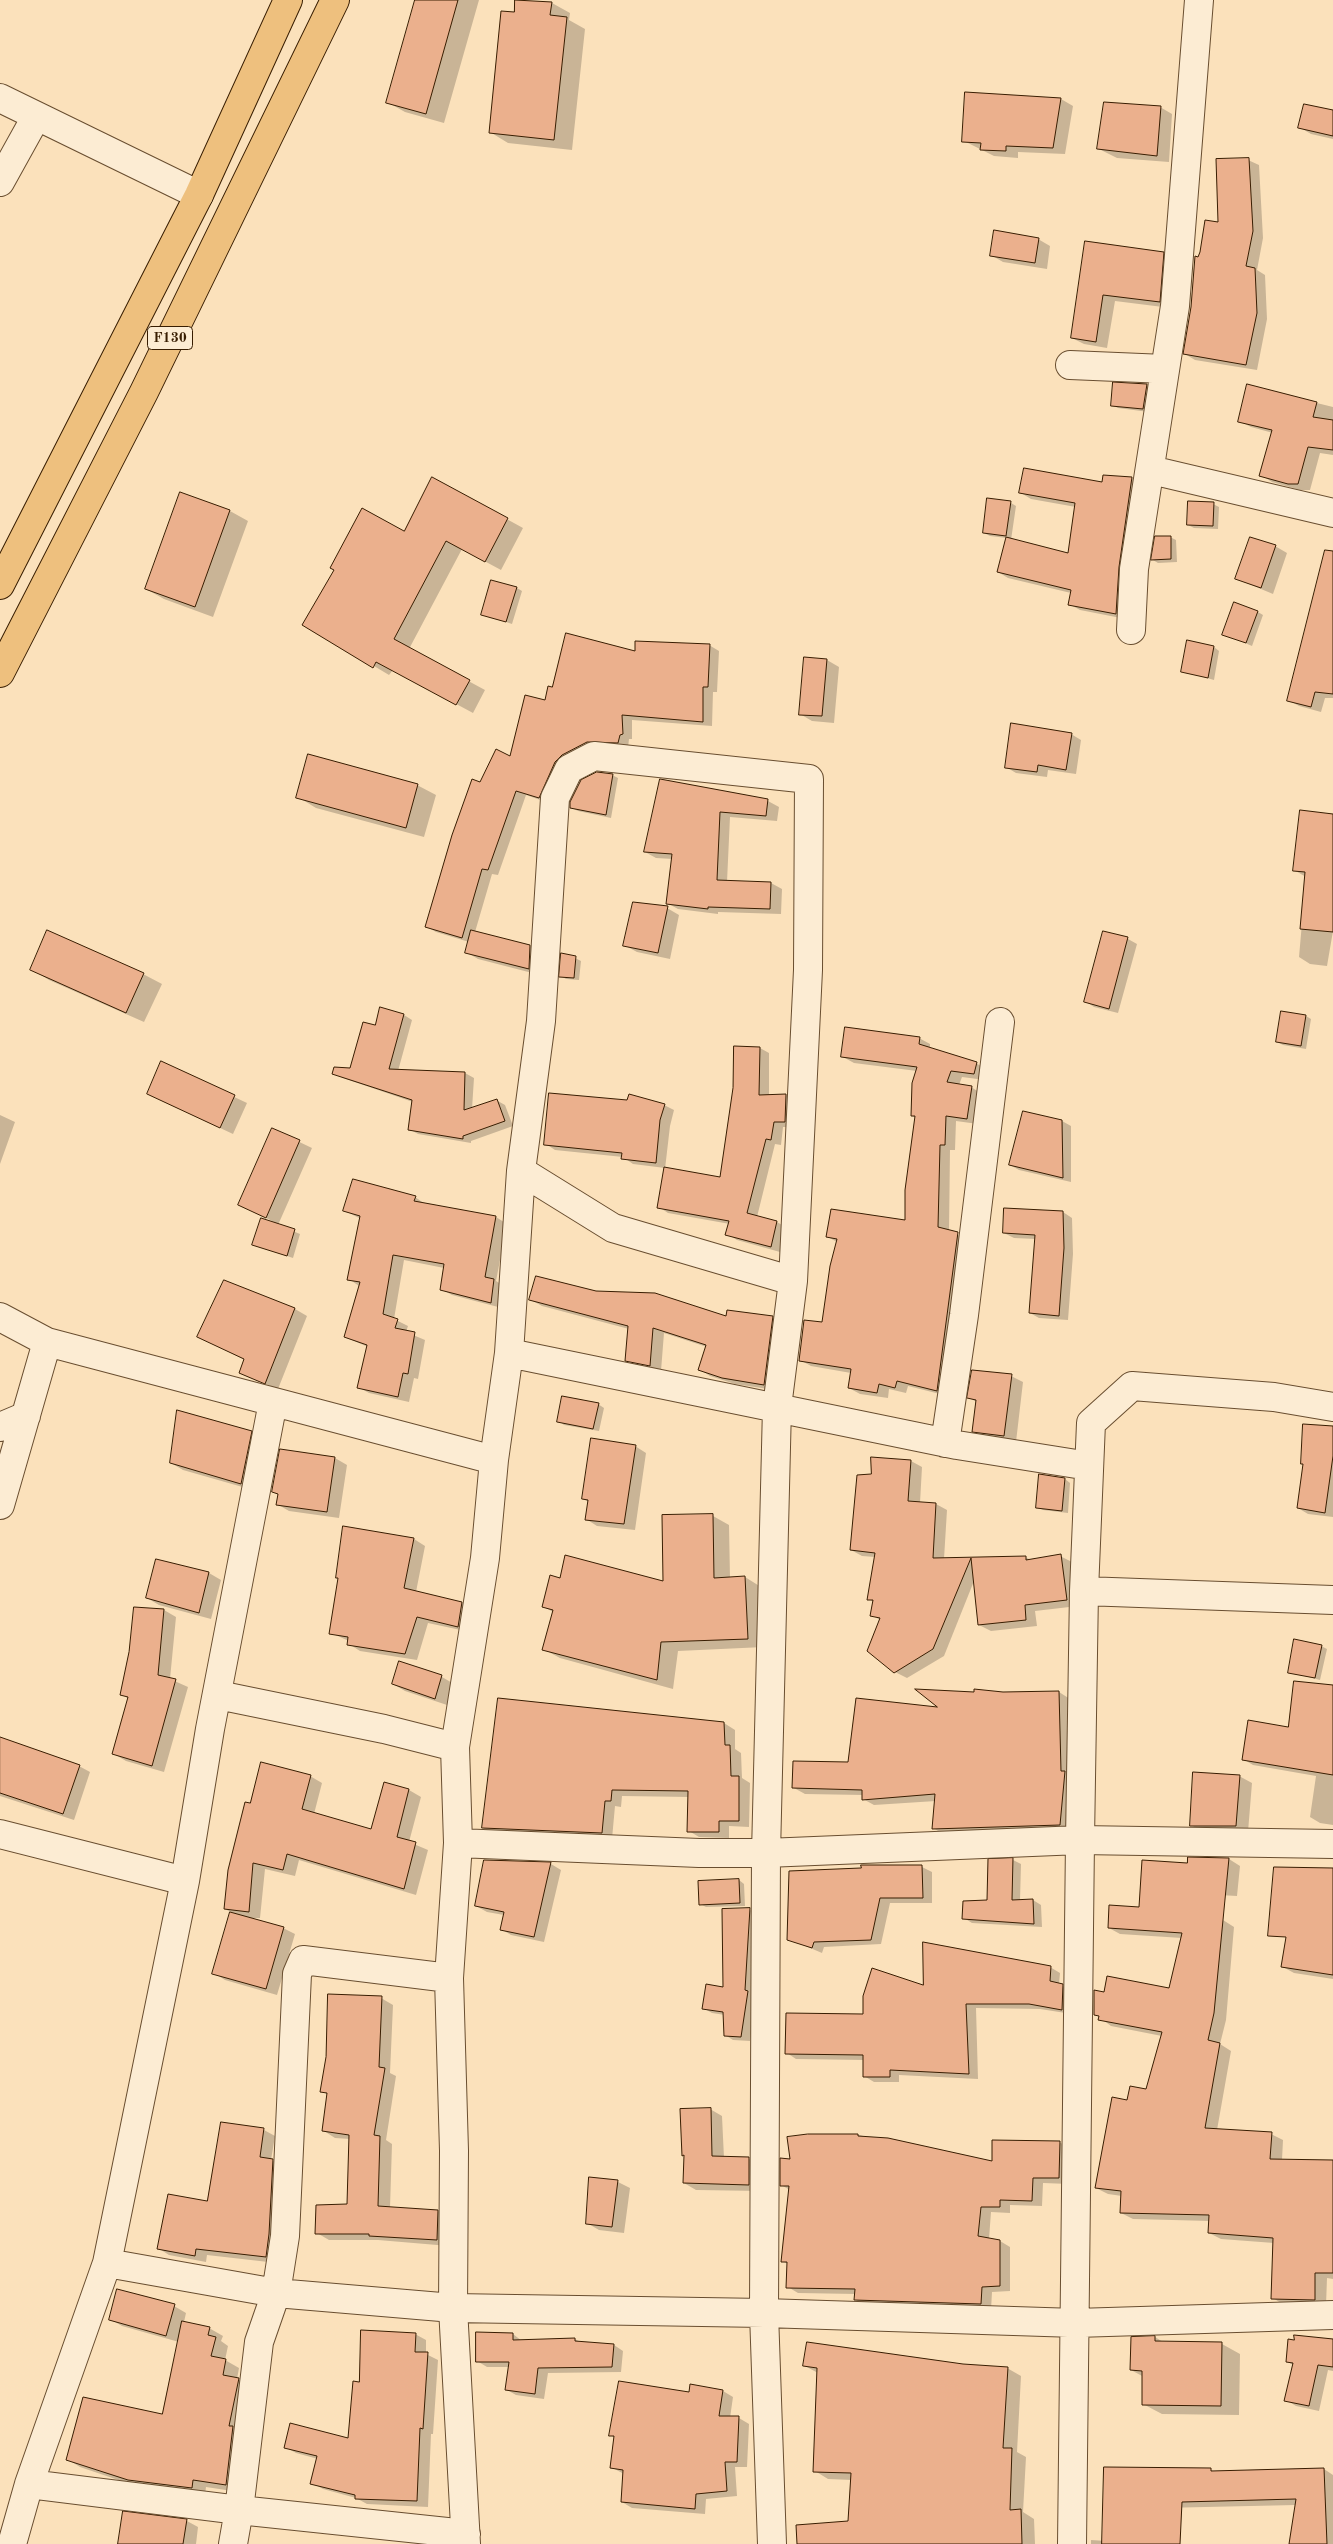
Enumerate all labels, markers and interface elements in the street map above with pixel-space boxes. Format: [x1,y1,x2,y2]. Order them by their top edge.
road number: F130 [148,326,192,349]

